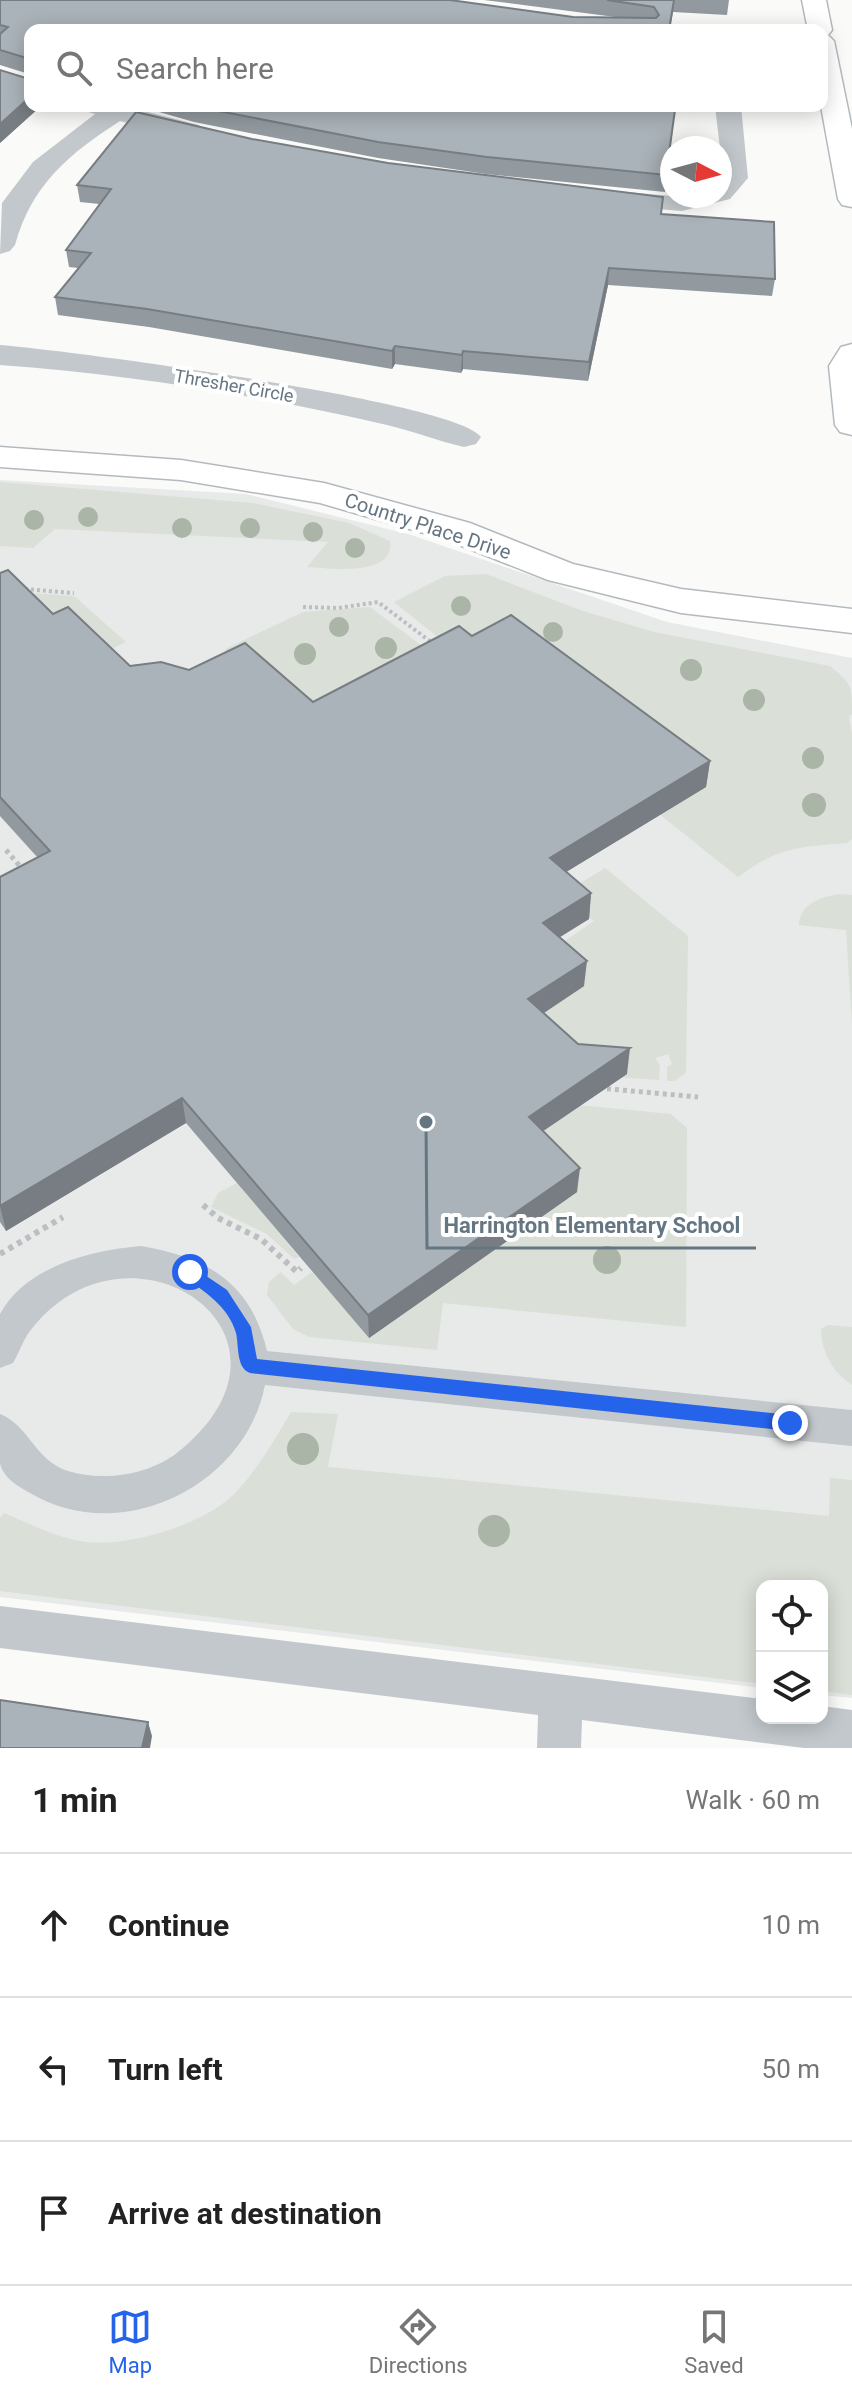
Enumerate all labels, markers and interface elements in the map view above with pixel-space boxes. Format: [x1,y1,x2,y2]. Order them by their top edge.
search box [24,24,828,112]
icon: search [52,46,96,90]
text: Search here [116,51,274,86]
north arrow [660,136,732,208]
street label: Thresher Circle [173,365,295,406]
street label: Country Place Drive [342,488,514,564]
callout: Harrington Elementary School [427,1202,756,1248]
text: Harrington Elementary School [444,1213,740,1238]
route start [172,1254,208,1290]
route end [772,1405,808,1441]
map controls [756,1580,828,1724]
button: locate [756,1580,828,1652]
button: layers [756,1652,828,1724]
text: 1 min [32,1780,117,1820]
text: Walk · 60 m [686,1785,820,1815]
icon: ahead [32,1903,76,1947]
text: Continue [108,1908,229,1943]
text: 10 m [762,1910,820,1940]
icon: left [32,2047,76,2091]
text: Turn left [108,2052,223,2087]
text: 50 m [762,2054,820,2084]
icon: arrive [32,2191,76,2235]
text: Arrive at destination [108,2196,382,2231]
tab: Map [108,2305,152,2378]
tab: Directions [369,2305,468,2378]
tab: Saved [684,2305,744,2378]

